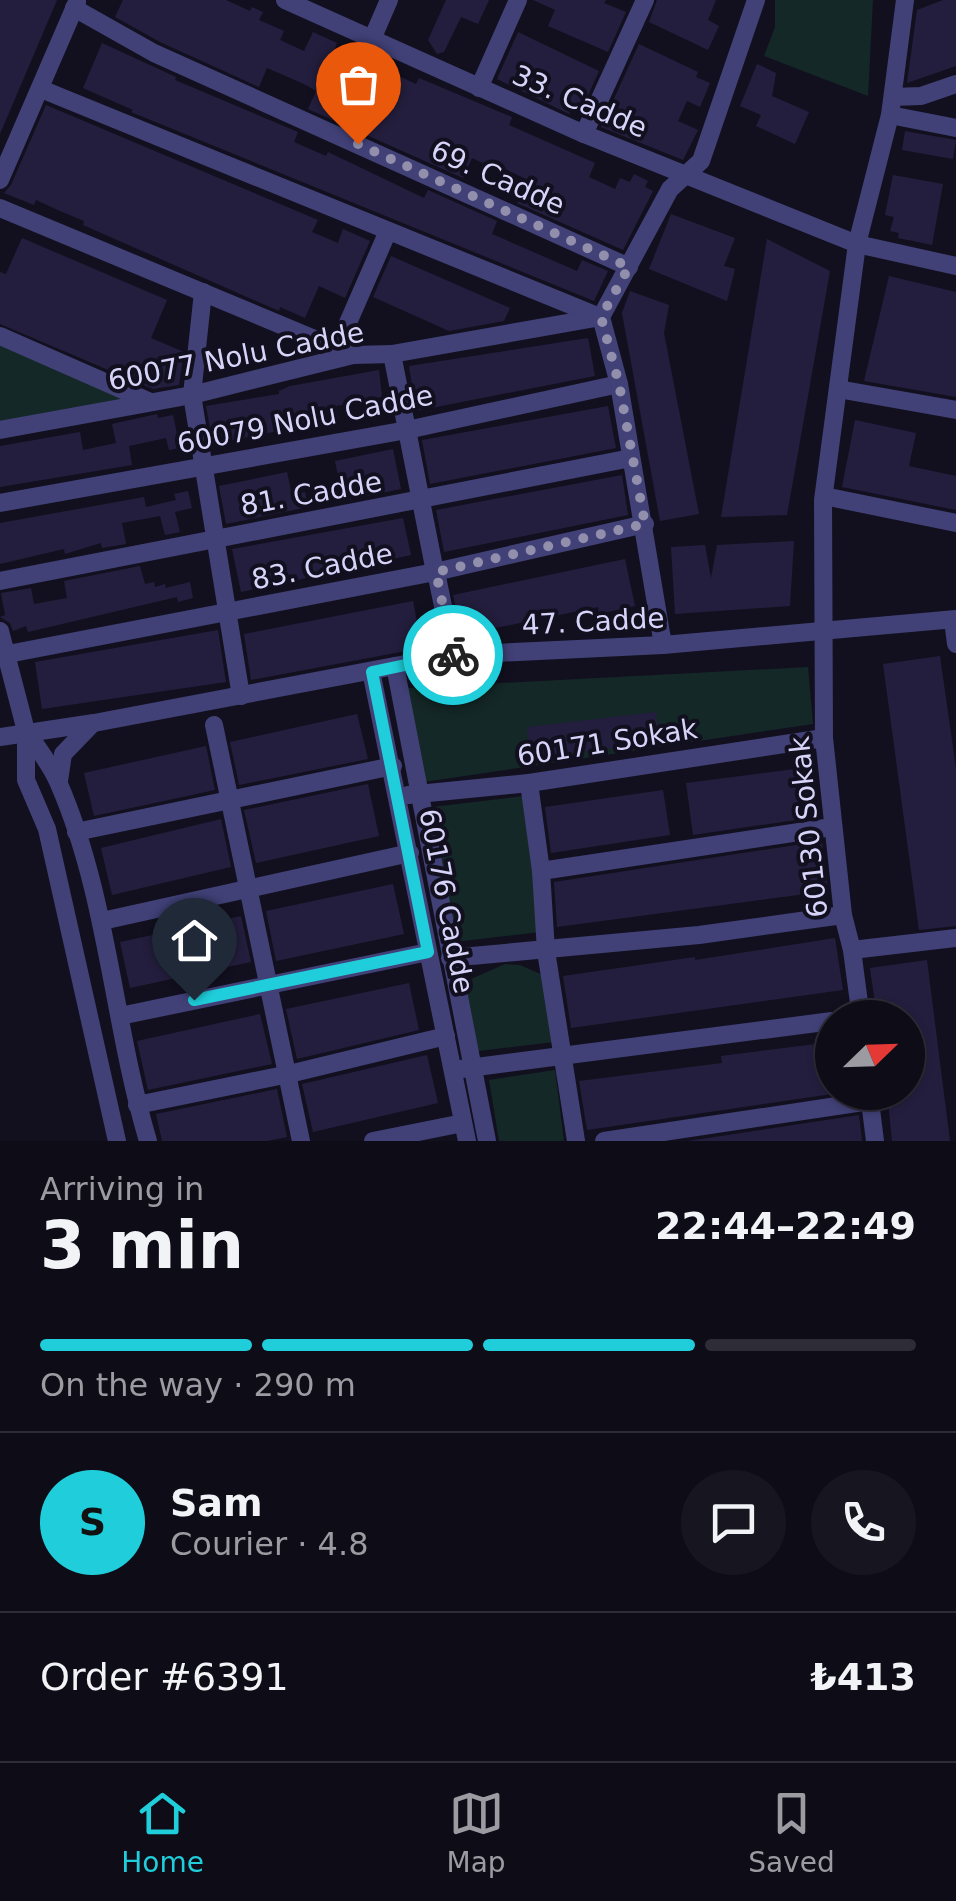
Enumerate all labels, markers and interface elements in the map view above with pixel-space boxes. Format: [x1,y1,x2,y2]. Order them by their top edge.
pin [316,42,401,145]
icon: bag [331,57,386,112]
street label: 33. Cadde [508,58,652,145]
street label: 69. Cadde [426,133,570,222]
street label: 60077 Nolu Cadde [105,315,367,397]
street label: 60079 Nolu Cadde [174,378,436,460]
street label: 81. Cadde [238,465,384,522]
street label: 83. Cadde [249,537,395,596]
street label: 47. Cadde [521,601,665,642]
courier [403,605,503,705]
icon: bike [426,628,481,683]
street label: 60171 Sokak [515,712,700,773]
street label: 60130 Sokak [782,734,834,919]
street label: 60176 Cadde [412,806,481,996]
pin [152,898,237,1001]
icon: home [167,913,222,968]
north arrow [815,1000,925,1110]
map controls [815,1000,925,1110]
text: Arriving in [40,1170,204,1208]
text: 22:44–22:49 [655,1204,916,1248]
text: 3 min [40,1208,244,1283]
text: On the way · 290 m [40,1366,356,1404]
button: chat [681,1470,786,1575]
button: phone [811,1470,916,1575]
text: Sam [170,1481,263,1525]
text: S [79,1500,106,1544]
text: Courier · 4.8 [170,1525,369,1563]
text: Order #6391 [40,1655,289,1699]
text: ₺413 [810,1655,916,1699]
tab: Home [121,1786,204,1879]
tab: Map [447,1786,506,1879]
tab: Saved [748,1786,835,1879]

